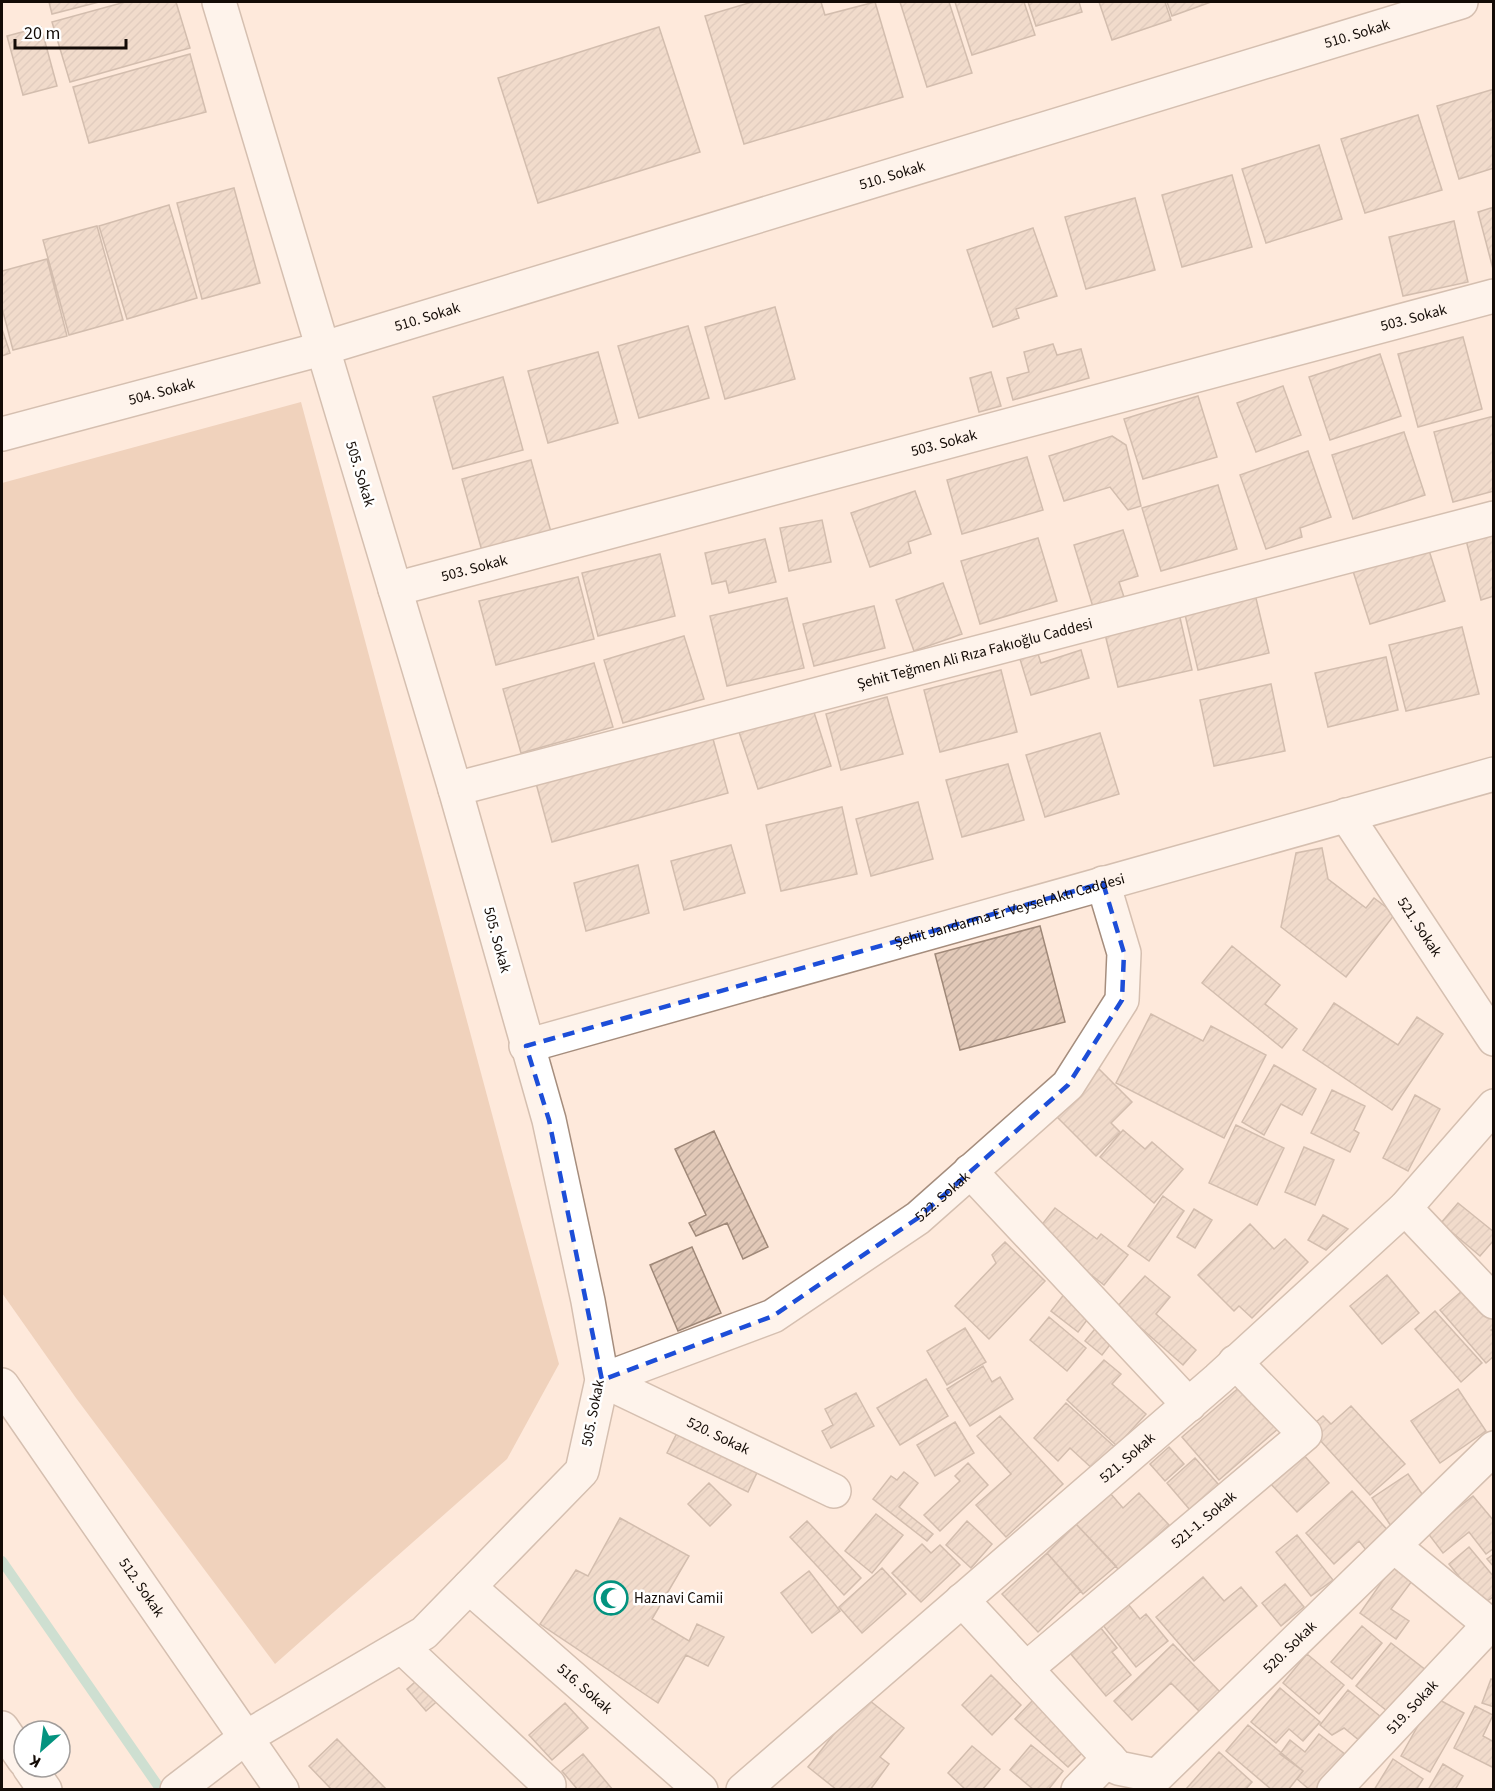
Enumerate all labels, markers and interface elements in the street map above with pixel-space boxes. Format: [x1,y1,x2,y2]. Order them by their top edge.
scale bar [15,12,126,50]
street label: 510. Sokak [1322,14,1393,54]
text: 20 m [24,21,60,46]
street label: 510. Sokak [857,155,928,195]
street label: 510. Sokak [392,297,463,337]
street label: 503. Sokak [1378,298,1449,336]
street label: 504. Sokak [126,373,197,410]
street label: 503. Sokak [908,424,980,462]
street label: 505. Sokak [340,439,380,510]
street label: 503. Sokak [439,549,510,587]
street label: Şehit Teğmen Ali Rıza Fakıoğlu Caddesi [855,613,1095,694]
street label: Şehit Jandarma Er Veysel Aktı Caddesi [892,868,1127,953]
street label: 521. Sokak [1392,893,1448,961]
street label: 505. Sokak [478,905,516,976]
street label: 522. Sokak [910,1166,975,1227]
street label: 505. Sokak [576,1377,610,1448]
street label: 520. Sokak [683,1412,754,1460]
street label: 521. Sokak [1095,1427,1160,1488]
street label: 521-1. Sokak [1166,1485,1241,1553]
street label: 512. Sokak [114,1554,170,1622]
mosque icon: Haznavi Camii [593,1580,629,1616]
place label: Haznavi Camii [634,1588,723,1609]
street label: 520. Sokak [1258,1616,1321,1678]
street label: 516. Sokak [553,1658,618,1719]
street label: 519. Sokak [1381,1675,1443,1739]
north arrow [12,1719,72,1779]
text: K [26,1749,45,1773]

